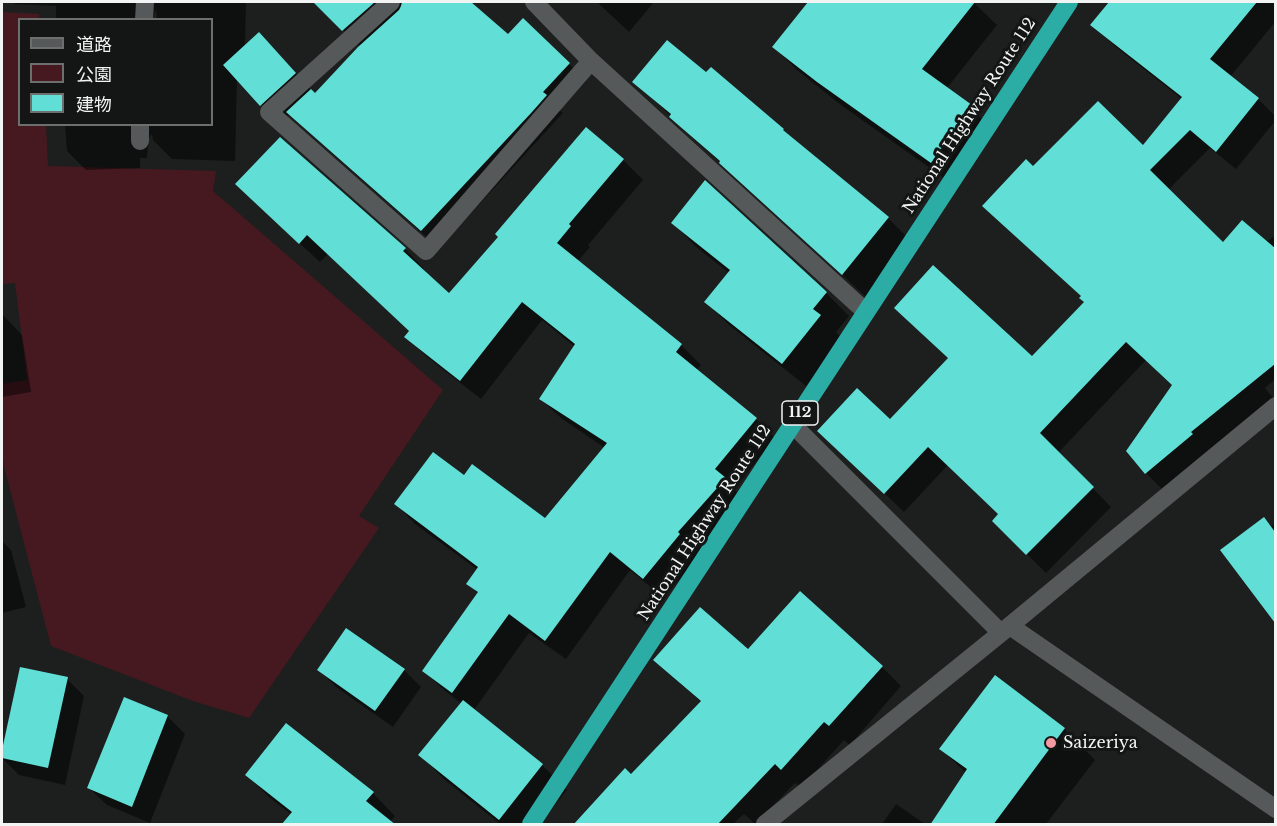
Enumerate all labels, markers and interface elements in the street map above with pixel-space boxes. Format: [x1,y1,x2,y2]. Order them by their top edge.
street label: National Highway Route 112 [900,15,1040,217]
legend [18,18,213,126]
text: 道路 [76,34,112,56]
text: 公園 [76,64,112,86]
text: 建物 [76,94,112,116]
road number: 112 [782,401,818,425]
street label: National Highway Route 112 [635,422,775,624]
place label: Saizeriya [1063,733,1138,753]
marker: Saizeriya [1044,736,1058,750]

